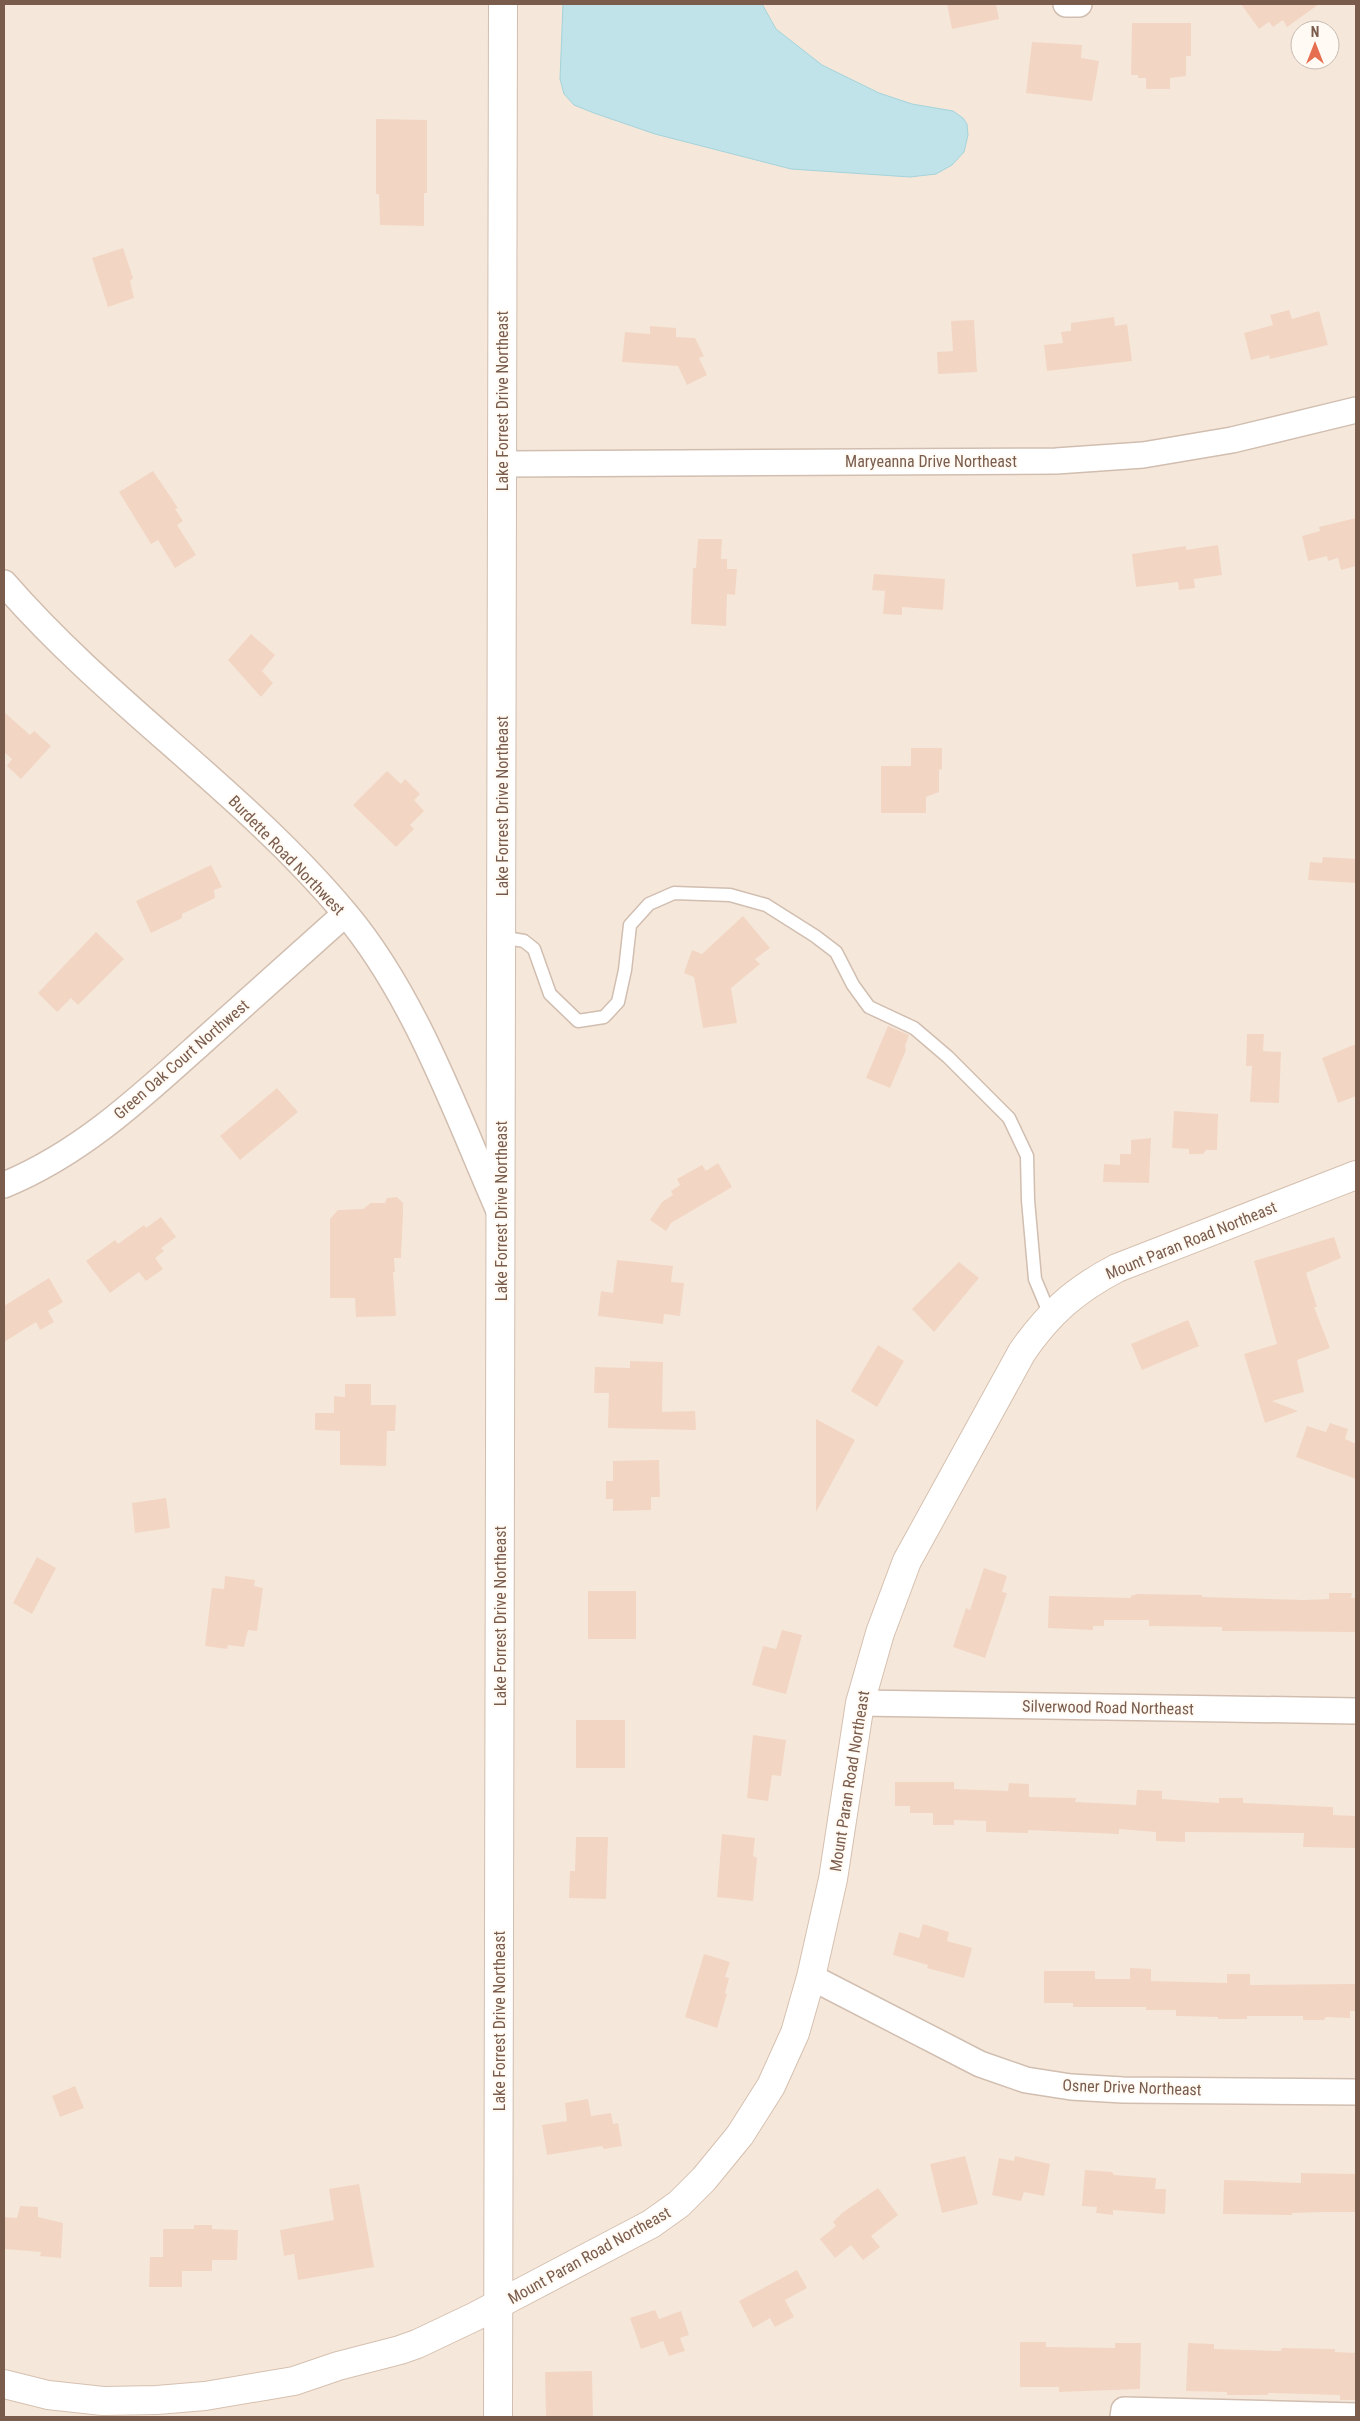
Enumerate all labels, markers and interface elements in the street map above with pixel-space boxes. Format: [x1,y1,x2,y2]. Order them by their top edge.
north arrow [1290,20,1340,70]
text: N [1311,24,1319,40]
street label: Lake Forrest Drive Northeast [493,311,512,491]
street label: Maryeanna Drive Northeast [845,452,1017,471]
street label: Lake Forrest Drive Northeast [493,716,512,896]
street label: Burdette Road Northwest [225,792,349,919]
street label: Green Oak Court Northwest [110,995,253,1123]
street label: Lake Forrest Drive Northeast [492,1121,511,1301]
street label: Mount Paran Road Northeast [1103,1197,1280,1284]
street label: Lake Forrest Drive Northeast [491,1526,510,1706]
street label: Mount Paran Road Northeast [826,1689,873,1873]
street label: Silverwood Road Northeast [1022,1697,1194,1719]
street label: Lake Forrest Drive Northeast [490,1931,509,2111]
street label: Osner Drive Northeast [1062,2076,1202,2099]
street label: Mount Paran Road Northeast [505,2203,674,2308]

